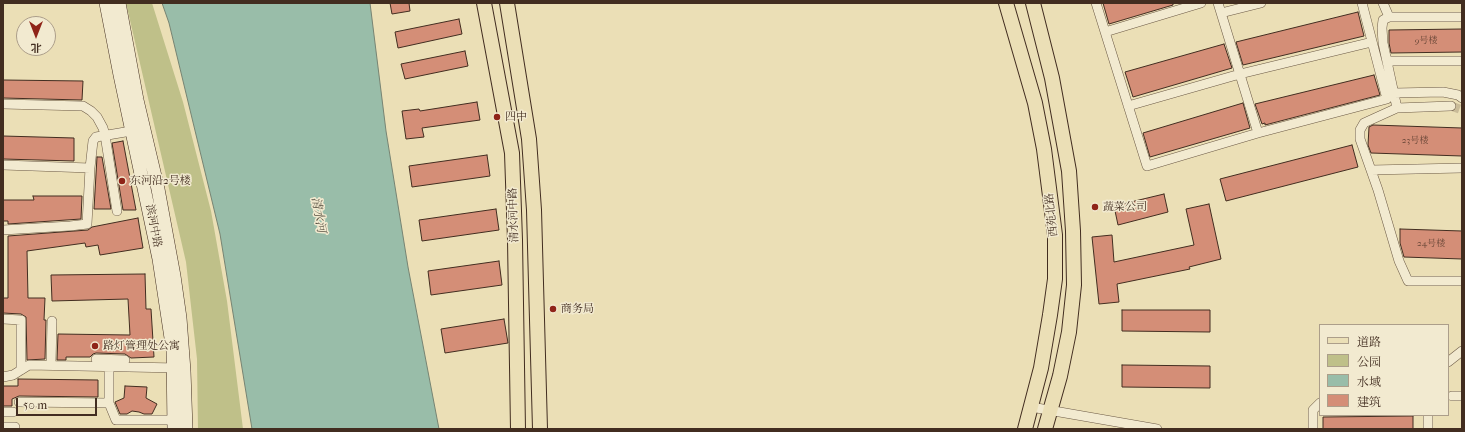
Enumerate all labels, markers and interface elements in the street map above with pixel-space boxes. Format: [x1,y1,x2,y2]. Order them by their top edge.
north arrow [16,16,56,56]
house number: 9号楼 [1415,36,1437,46]
text: 北 [31,41,42,54]
place label: 四中 [505,110,527,124]
marker: 四中 [492,112,502,122]
house number: 23号楼 [1402,136,1428,146]
place label: 东河沿2号楼 [130,174,191,188]
marker: 东河沿2号楼 [117,176,127,186]
street label: 清水河中路 [506,187,522,243]
street label: 西苑北路 [1043,192,1061,238]
water label: 清水河 [308,196,328,234]
place label: 蔬菜公司 [1103,200,1147,214]
marker: 蔬菜公司 [1090,202,1100,212]
street label: 滨河中路 [142,203,164,249]
house number: 24号楼 [1417,239,1445,249]
place label: 商务局 [561,302,594,316]
marker: 商务局 [548,304,558,314]
legend [1319,324,1449,416]
text: 道路 [1357,335,1381,349]
place label: 路灯管理处公寓 [103,339,180,353]
marker: 路灯管理处公寓 [90,341,100,351]
text: 公园 [1357,355,1381,369]
text: 水域 [1357,375,1381,389]
scale bar [18,390,99,416]
text: 建筑 [1357,395,1381,409]
text: 50 m [23,398,47,412]

